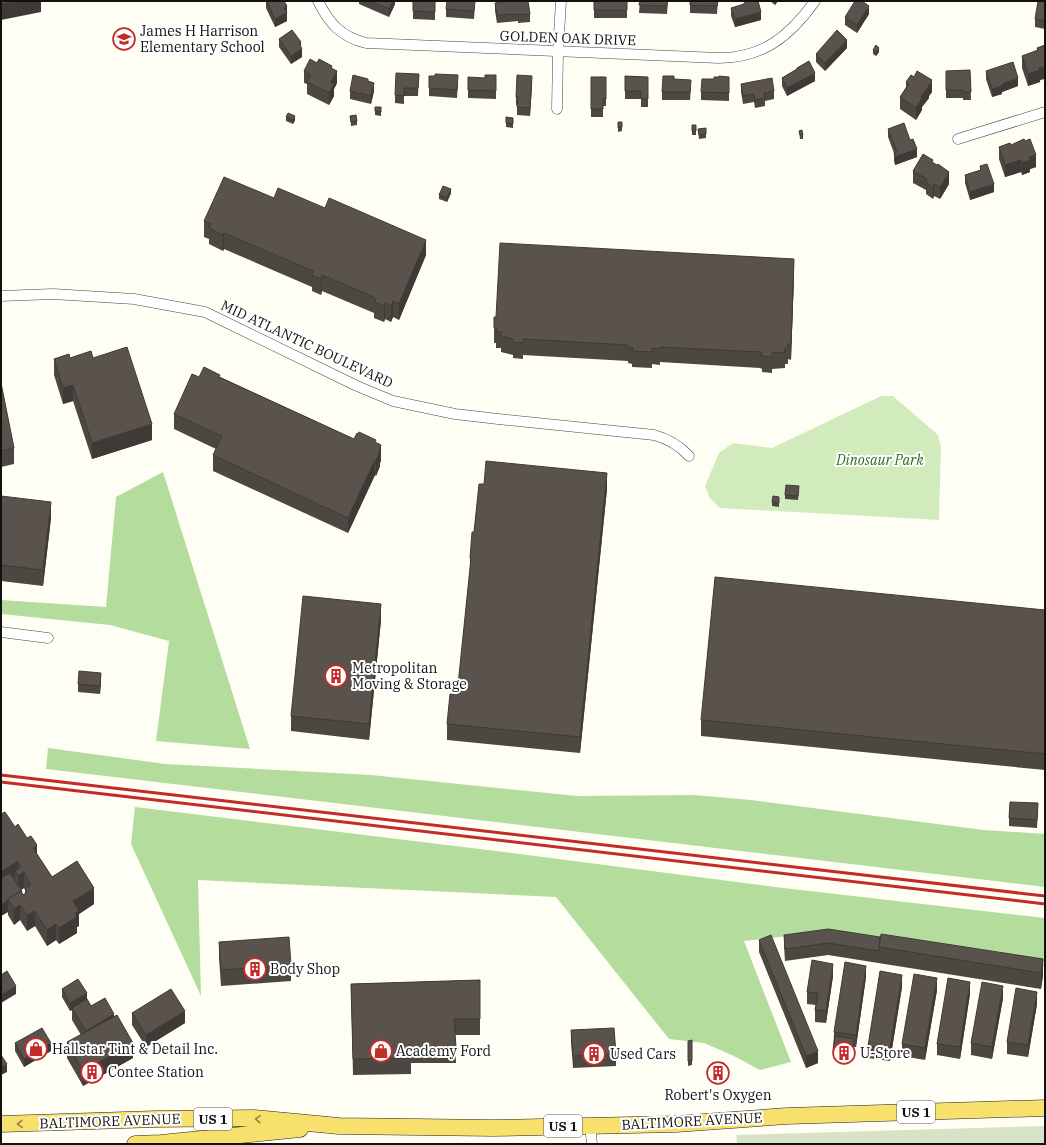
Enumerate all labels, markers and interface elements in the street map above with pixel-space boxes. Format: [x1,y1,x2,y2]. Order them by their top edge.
place label: James H Harrison Elementary School [140,22,265,56]
school or university icon: James H Harrison Elementary School [111,26,137,52]
street label: GOLDEN OAK DRIVE [499,27,637,49]
street label: MID ATLANTIC BOULEVARD [218,296,396,392]
park label: Dinosaur Park [835,451,924,469]
place label: Metropolitan Moving & Storage [352,659,467,693]
building icon: Metropolitan Moving & Storage [323,663,349,689]
building icon: Body Shop [242,956,268,982]
place label: Body Shop [270,960,340,978]
shop icon: Hallstar Tint & Detail Inc. [23,1036,49,1062]
shop icon: Academy Ford [368,1038,394,1064]
place label: Hallstar Tint & Detail Inc. [52,1040,218,1058]
building icon: U-Store [831,1040,857,1066]
building icon: Used Cars [581,1041,607,1067]
place label: Academy Ford [396,1042,492,1060]
place label: U-Store [860,1044,910,1062]
place label: Used Cars [610,1045,676,1063]
building icon: Contee Station [79,1059,105,1085]
building icon: Robert's Oxygen [705,1060,731,1086]
place label: Contee Station [108,1063,204,1081]
place label: Robert's Oxygen [664,1086,772,1104]
road number: US 1 [897,1101,935,1123]
road number: US 1 [194,1108,232,1130]
street label: BALTIMORE AVENUE [621,1108,763,1134]
street label: BALTIMORE AVENUE [39,1110,181,1132]
one-way arrow [255,1114,261,1123]
road number: US 1 [544,1115,582,1137]
one-way arrow [17,1119,23,1128]

